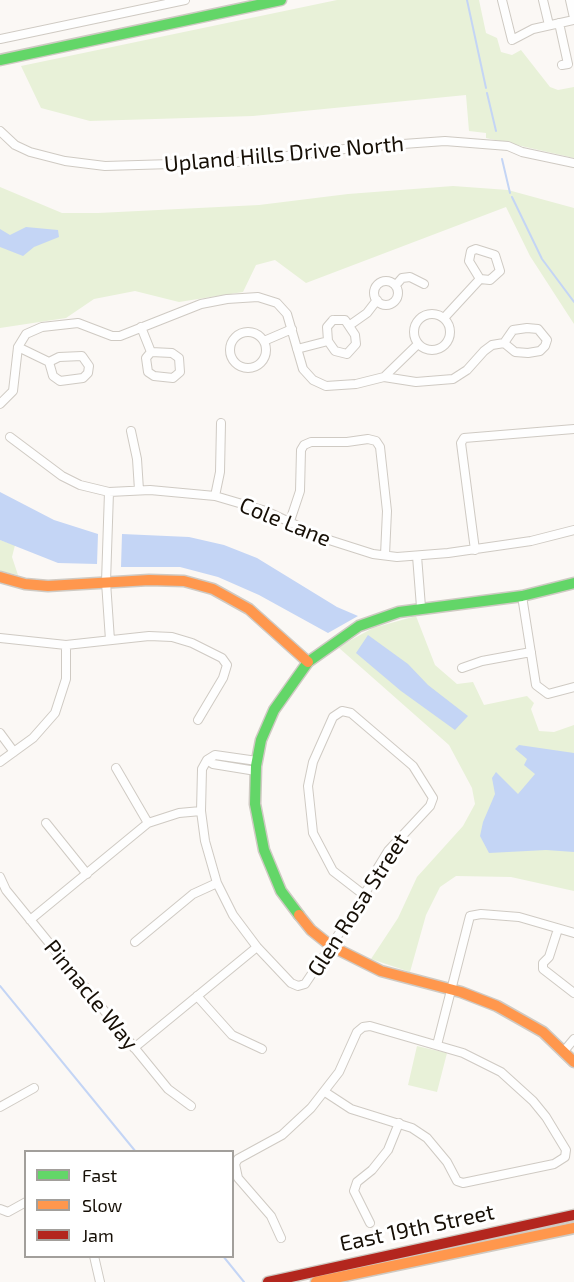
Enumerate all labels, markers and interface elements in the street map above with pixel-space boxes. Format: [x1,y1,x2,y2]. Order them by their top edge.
street label: Upland Hills Drive North [163,130,405,178]
street label: Cole Lane [235,492,335,552]
street label: Glen Rosa Street [302,829,414,981]
street label: Pinnacle Way [38,934,144,1056]
legend [24,1150,234,1258]
text: Fast [82,1164,117,1186]
text: Slow [82,1194,122,1216]
street label: East 19th Street [337,1199,497,1257]
text: Jam [82,1224,114,1246]

